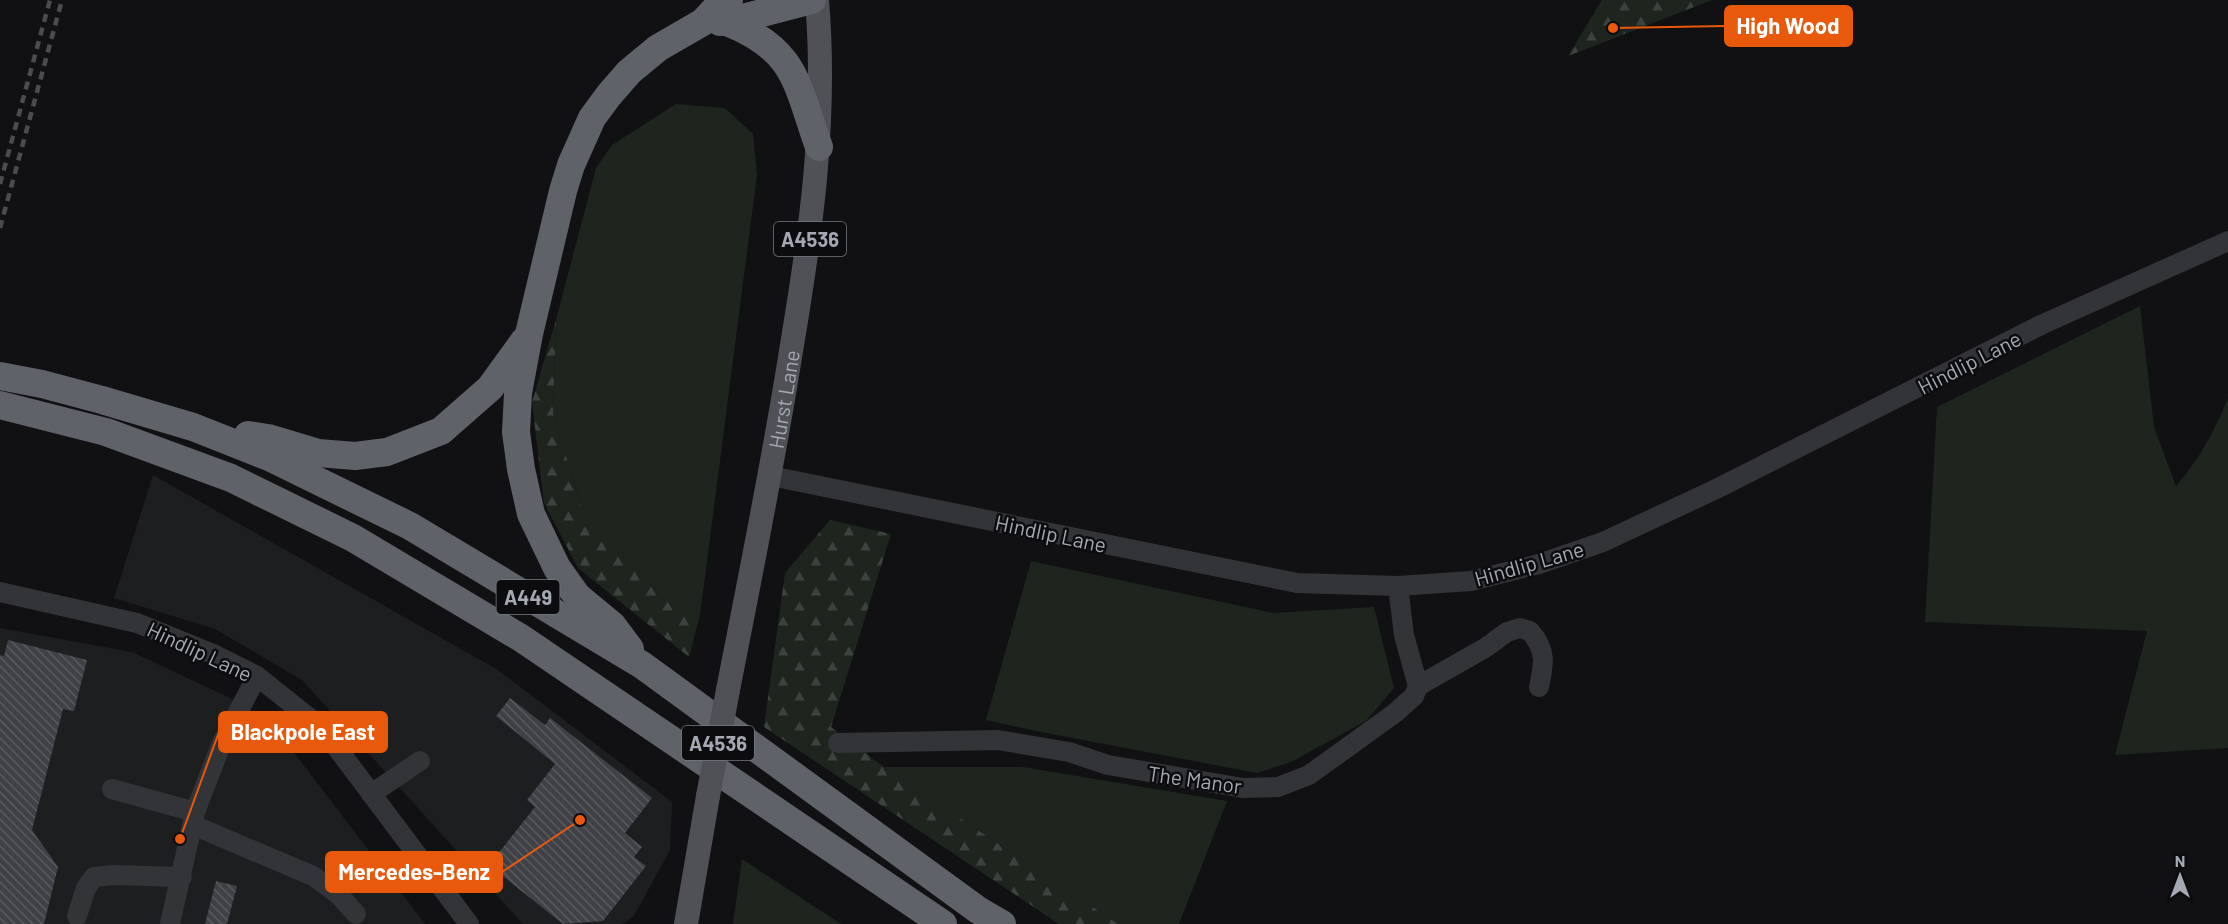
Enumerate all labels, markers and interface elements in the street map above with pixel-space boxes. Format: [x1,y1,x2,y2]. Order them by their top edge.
callout: High Wood [1725,6,1852,46]
text: High Wood [1737,12,1839,38]
road number: A4536 [774,222,846,256]
street label: Hindlip Lane [1913,325,2025,399]
street label: Hurst Lane [762,348,804,450]
street label: Hindlip Lane [993,509,1109,557]
street label: Hindlip Lane [1471,535,1587,591]
road number: A449 [496,580,560,614]
street label: Hindlip Lane [144,616,256,686]
callout: Blackpole East [219,712,387,752]
text: Blackpole East [231,718,375,744]
road number: A4536 [682,726,754,760]
street label: The Manor [1146,760,1244,798]
north arrow [2150,846,2210,906]
text: N [2175,851,2185,870]
callout: Mercedes-Benz [326,852,502,892]
text: Mercedes-Benz [338,858,490,884]

